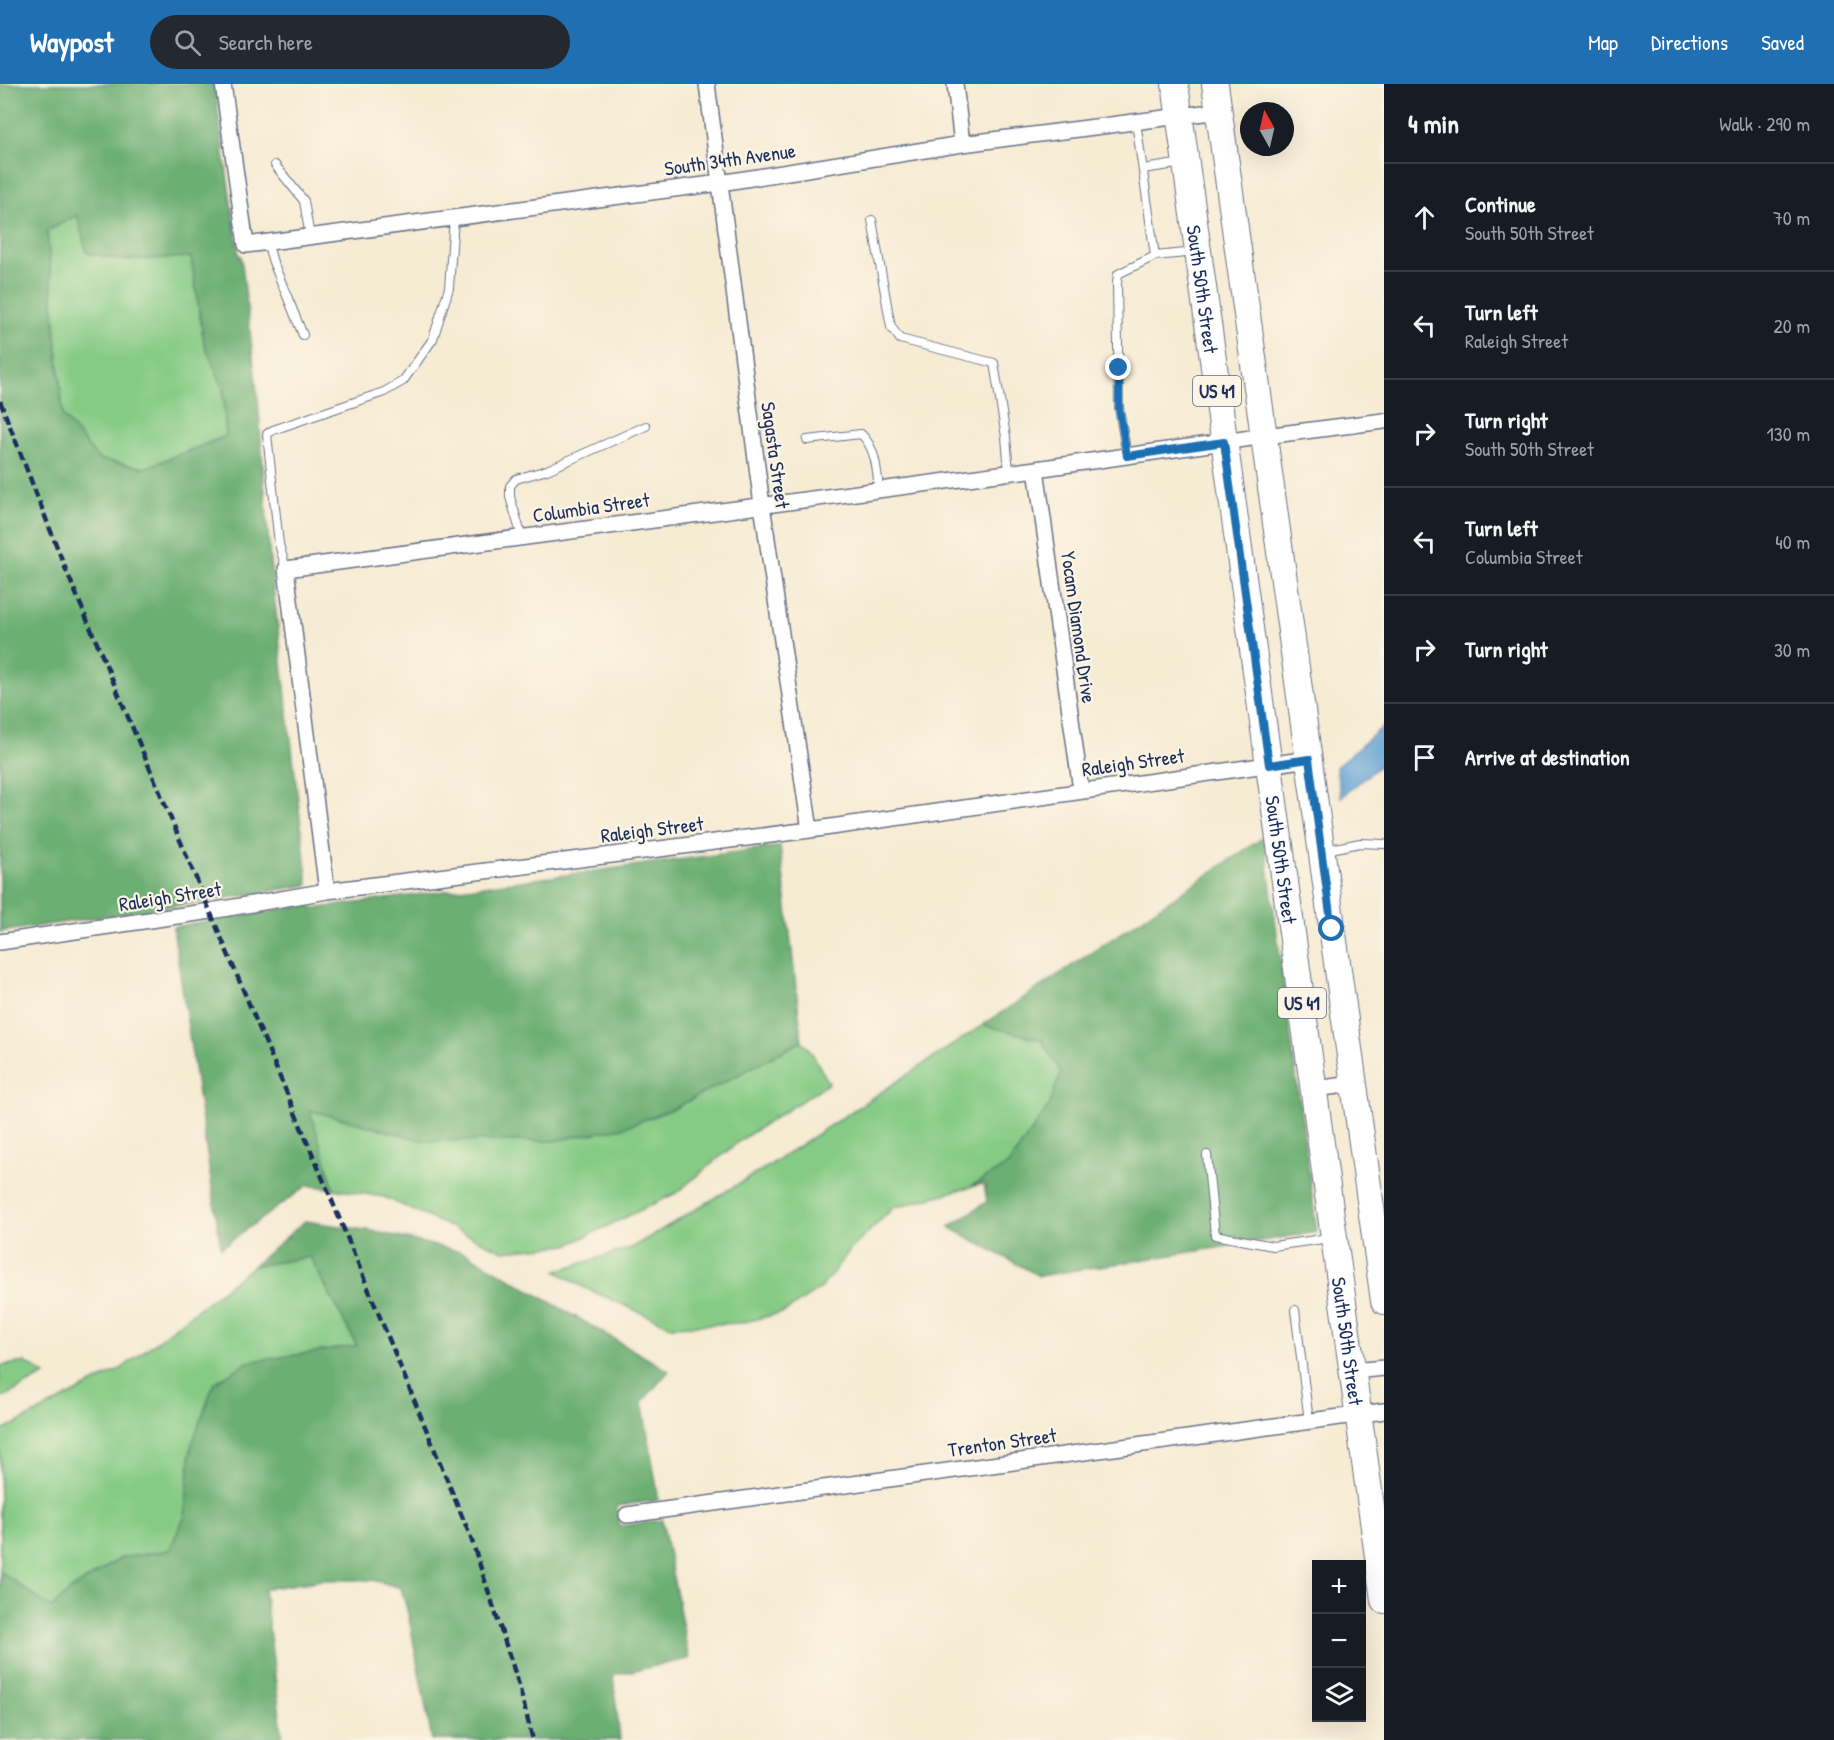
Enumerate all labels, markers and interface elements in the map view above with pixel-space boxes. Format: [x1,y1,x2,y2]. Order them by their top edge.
search box [150,15,570,69]
text: Waypost [30,23,114,61]
icon: search [171,26,204,59]
text: Search here [219,27,313,57]
text: Map [1588,28,1618,57]
text: Directions [1651,28,1728,57]
text: Saved [1761,28,1804,57]
north arrow [1240,102,1294,156]
text: 4 min [1408,106,1459,141]
text: Walk · 290 m [1719,110,1810,137]
street label: South 34th Avenue [663,136,797,182]
text: Continue [1465,189,1536,219]
icon: ahead [1408,201,1441,234]
text: 70 m [1773,204,1810,231]
text: South 50th Street [1465,219,1594,246]
street label: South 50th Street [1181,223,1226,356]
text: Turn left [1465,297,1538,327]
icon: left [1408,309,1441,342]
text: 20 m [1773,312,1810,339]
text: Raleigh Street [1465,327,1568,354]
route end [1105,354,1131,380]
road number: US 41 [1193,376,1241,406]
street label: Sagasta Street [755,400,797,511]
text: Turn right [1465,405,1548,435]
icon: right [1408,417,1441,450]
text: 130 m [1767,420,1810,447]
text: South 50th Street [1465,435,1594,462]
street label: Columbia Street [531,485,652,529]
text: Turn left [1465,513,1538,543]
icon: left [1408,525,1441,558]
text: 40 m [1775,528,1810,555]
text: Columbia Street [1465,543,1583,570]
street label: Yocam Diamond Drive [1055,549,1103,705]
icon: right [1408,633,1441,666]
text: Turn right [1465,634,1548,664]
text: 30 m [1774,636,1810,663]
street label: Raleigh Street [1080,741,1187,783]
icon: arrive [1408,741,1441,774]
text: Arrive at destination [1465,742,1630,772]
street label: South 50th Street [1260,794,1304,927]
street label: Raleigh Street [599,809,706,849]
street label: Raleigh Street [117,874,224,917]
route start [1318,915,1344,941]
road number: US 41 [1278,988,1326,1018]
street label: South 50th Street [1326,1275,1371,1408]
street label: Trenton Street [946,1421,1059,1463]
map controls [1312,1560,1366,1722]
button: + [1312,1560,1366,1614]
button: − [1312,1614,1366,1668]
button: layers [1312,1668,1366,1722]

